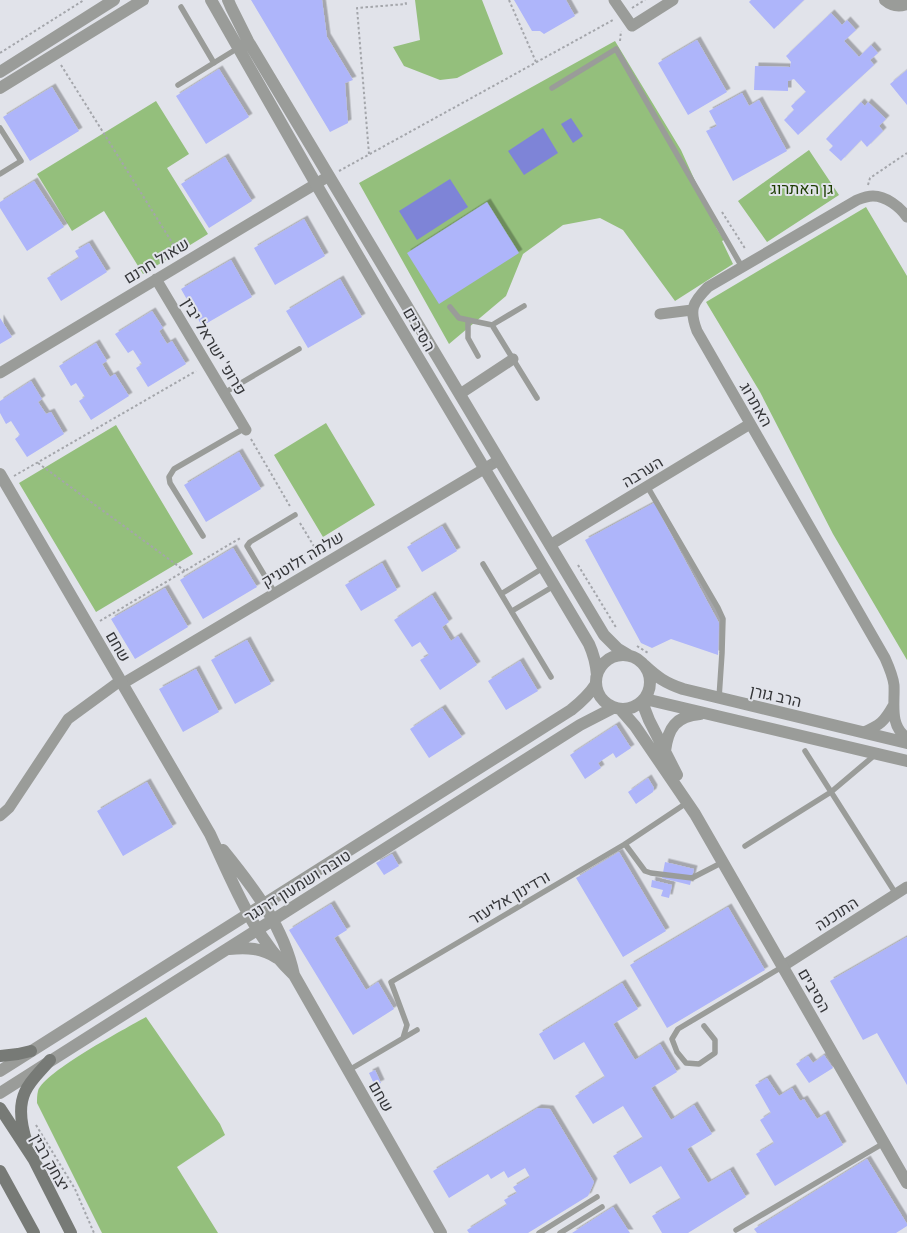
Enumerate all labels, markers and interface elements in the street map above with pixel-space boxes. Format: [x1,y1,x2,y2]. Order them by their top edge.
park label: גן האתרוג [771,178,833,197]
street label: שאול חרנם [120,233,192,287]
street label: פרופ' ישראל יבין [179,294,251,398]
street label: הסיבים [400,304,440,354]
street label: האתרוג [737,378,777,430]
street label: הערבה [618,451,666,491]
street label: שלמה זלוטניק [257,526,347,590]
street label: שחם [103,627,135,665]
street label: הרב גורן [748,680,804,710]
street label: טובה ושמעון דרנגר [240,845,354,925]
street label: ורדינון אליעזר [465,866,553,928]
street label: התוכנה [811,892,861,934]
street label: הסיבים [795,965,835,1015]
street label: שחם [366,1077,398,1115]
street label: יצחק רבין [28,1130,74,1194]

